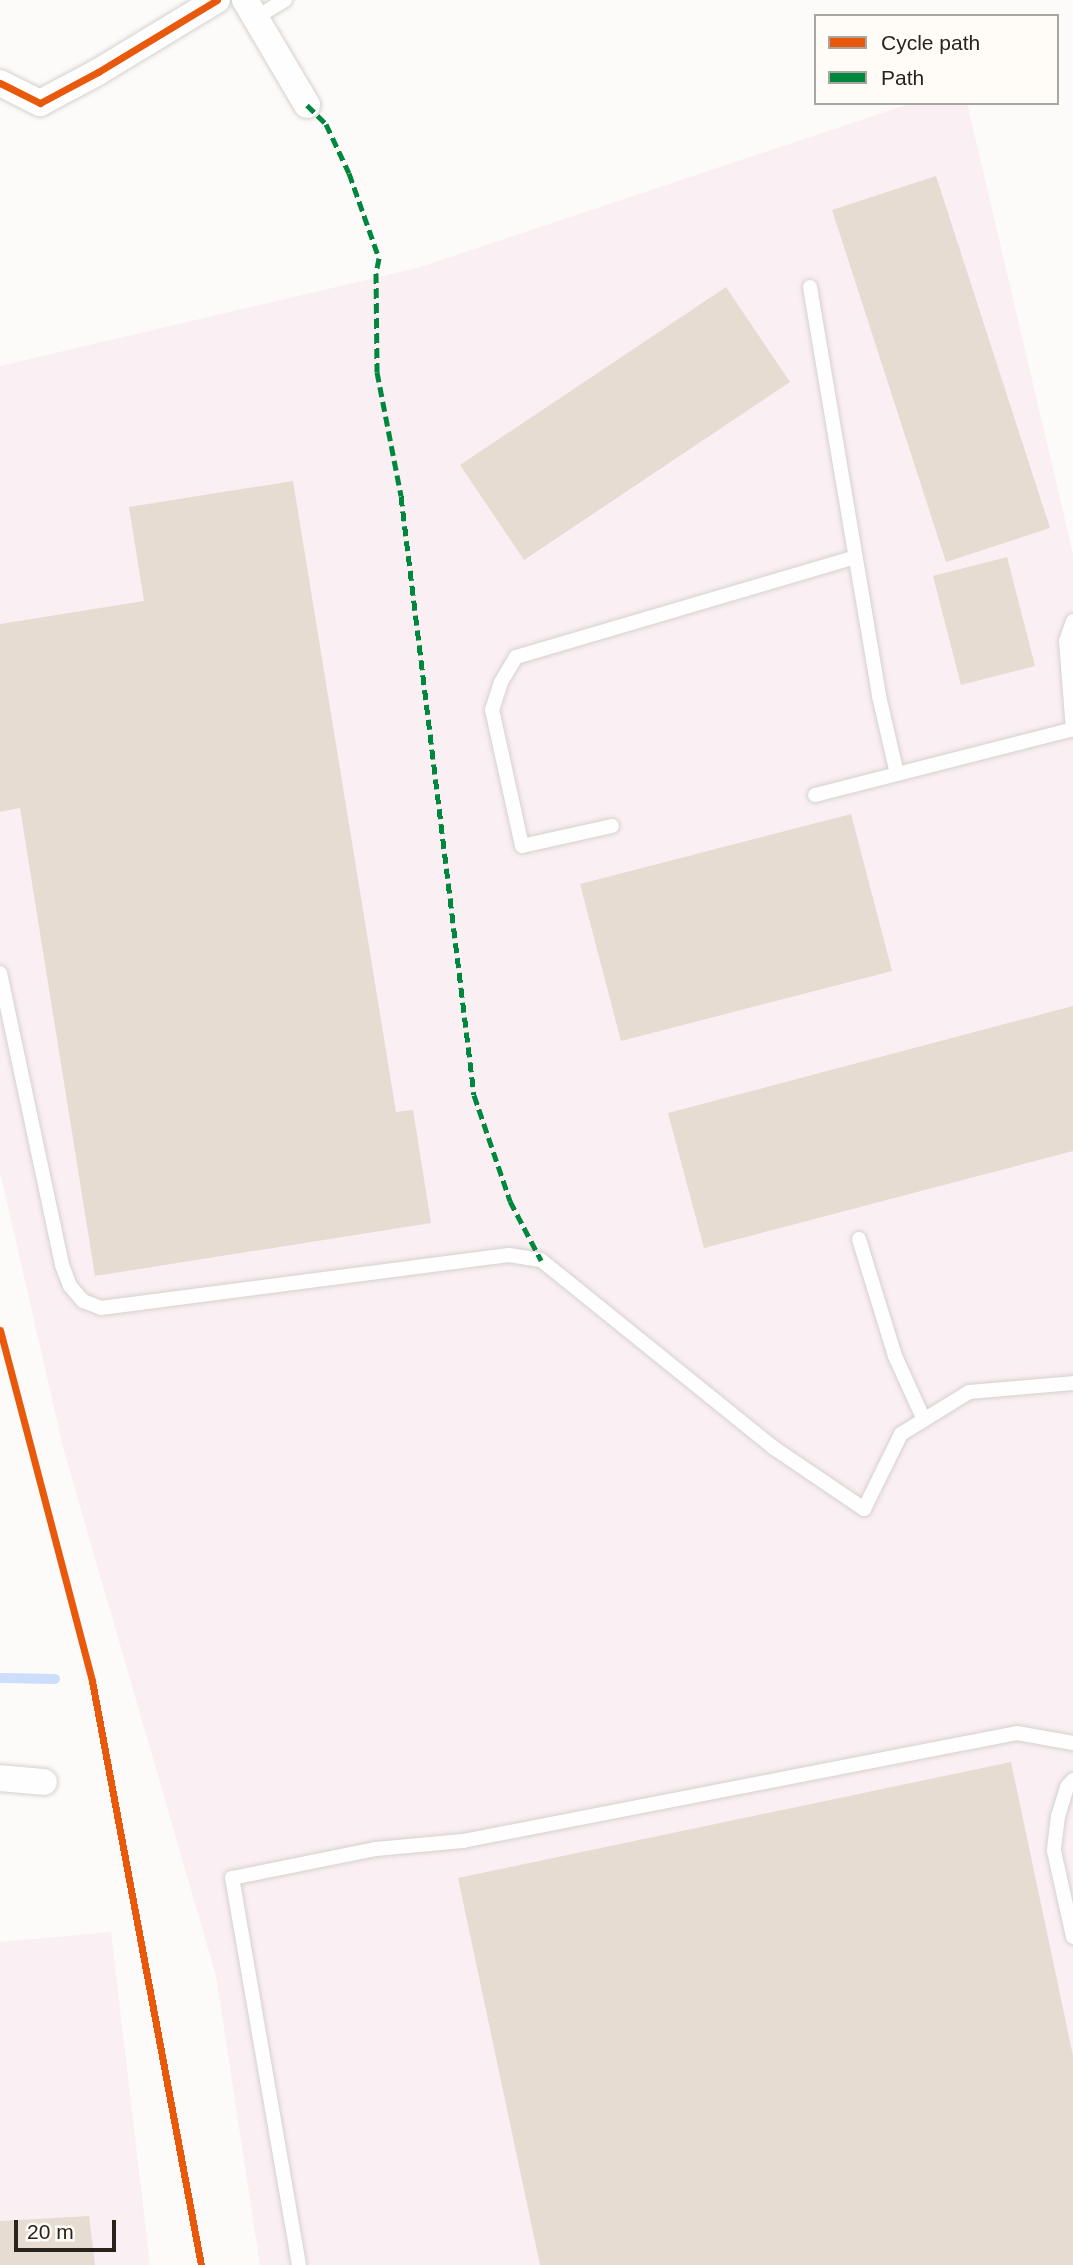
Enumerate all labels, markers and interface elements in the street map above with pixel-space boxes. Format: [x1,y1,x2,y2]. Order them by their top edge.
legend [814,14,1059,105]
text: Cycle path [881,31,980,54]
text: Path [881,66,924,89]
scale bar [18,2206,119,2250]
text: 20 m [27,2220,74,2243]

